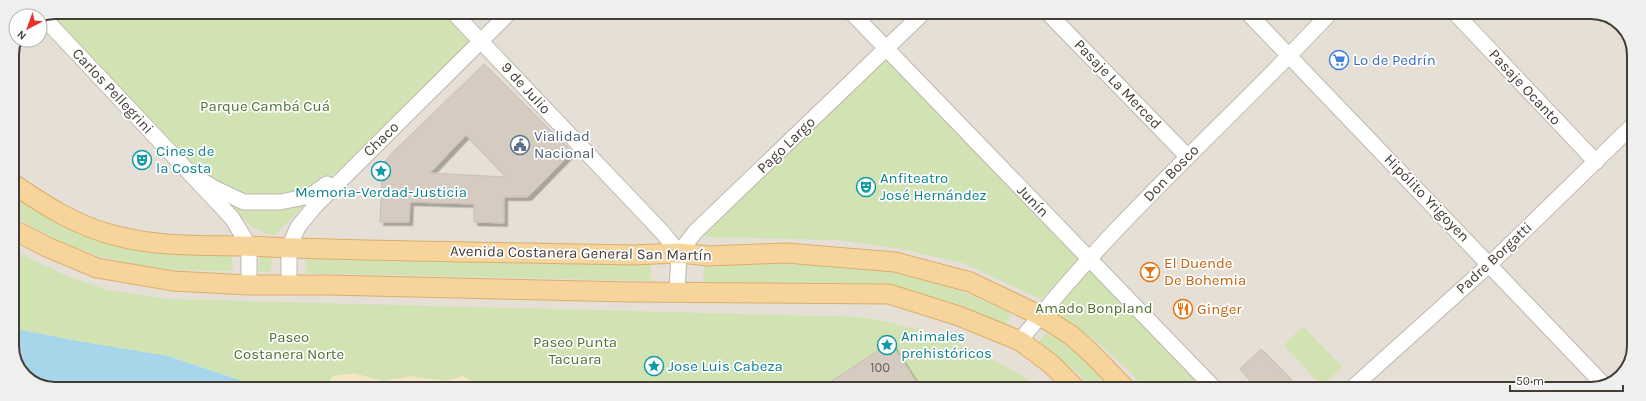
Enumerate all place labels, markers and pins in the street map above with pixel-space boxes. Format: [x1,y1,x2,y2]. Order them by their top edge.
supermarket icon: Lo de Pedrín [1328,49,1350,71]
place label: Lo de Pedrín [1353,51,1436,69]
place label: Vialidad Nacional [534,127,594,162]
public building icon: Vialidad Nacional [509,134,531,156]
place label: Cines de la Costa [156,142,214,177]
theatre icon: Cines de la Costa [131,149,153,171]
place icon: Memoria-Verdad-Justicia [370,160,392,182]
place label: Anfiteatro José Hernández [880,169,987,204]
theatre icon: Anfiteatro José Hernández [855,176,877,198]
place label: Memoria-Verdad-Justicia [295,183,467,201]
place label: El Duende De Bohemia [1164,254,1246,289]
bar icon: El Duende De Bohemia [1139,261,1161,283]
restaurant icon: Ginger [1172,298,1194,320]
place label: Ginger [1197,300,1242,318]
place label: Animales prehistóricos [901,327,992,362]
place icon: Animales prehistóricos [876,334,898,356]
place icon: Jose Luis Cabeza [643,355,665,377]
place label: Jose Luis Cabeza [668,357,783,375]

